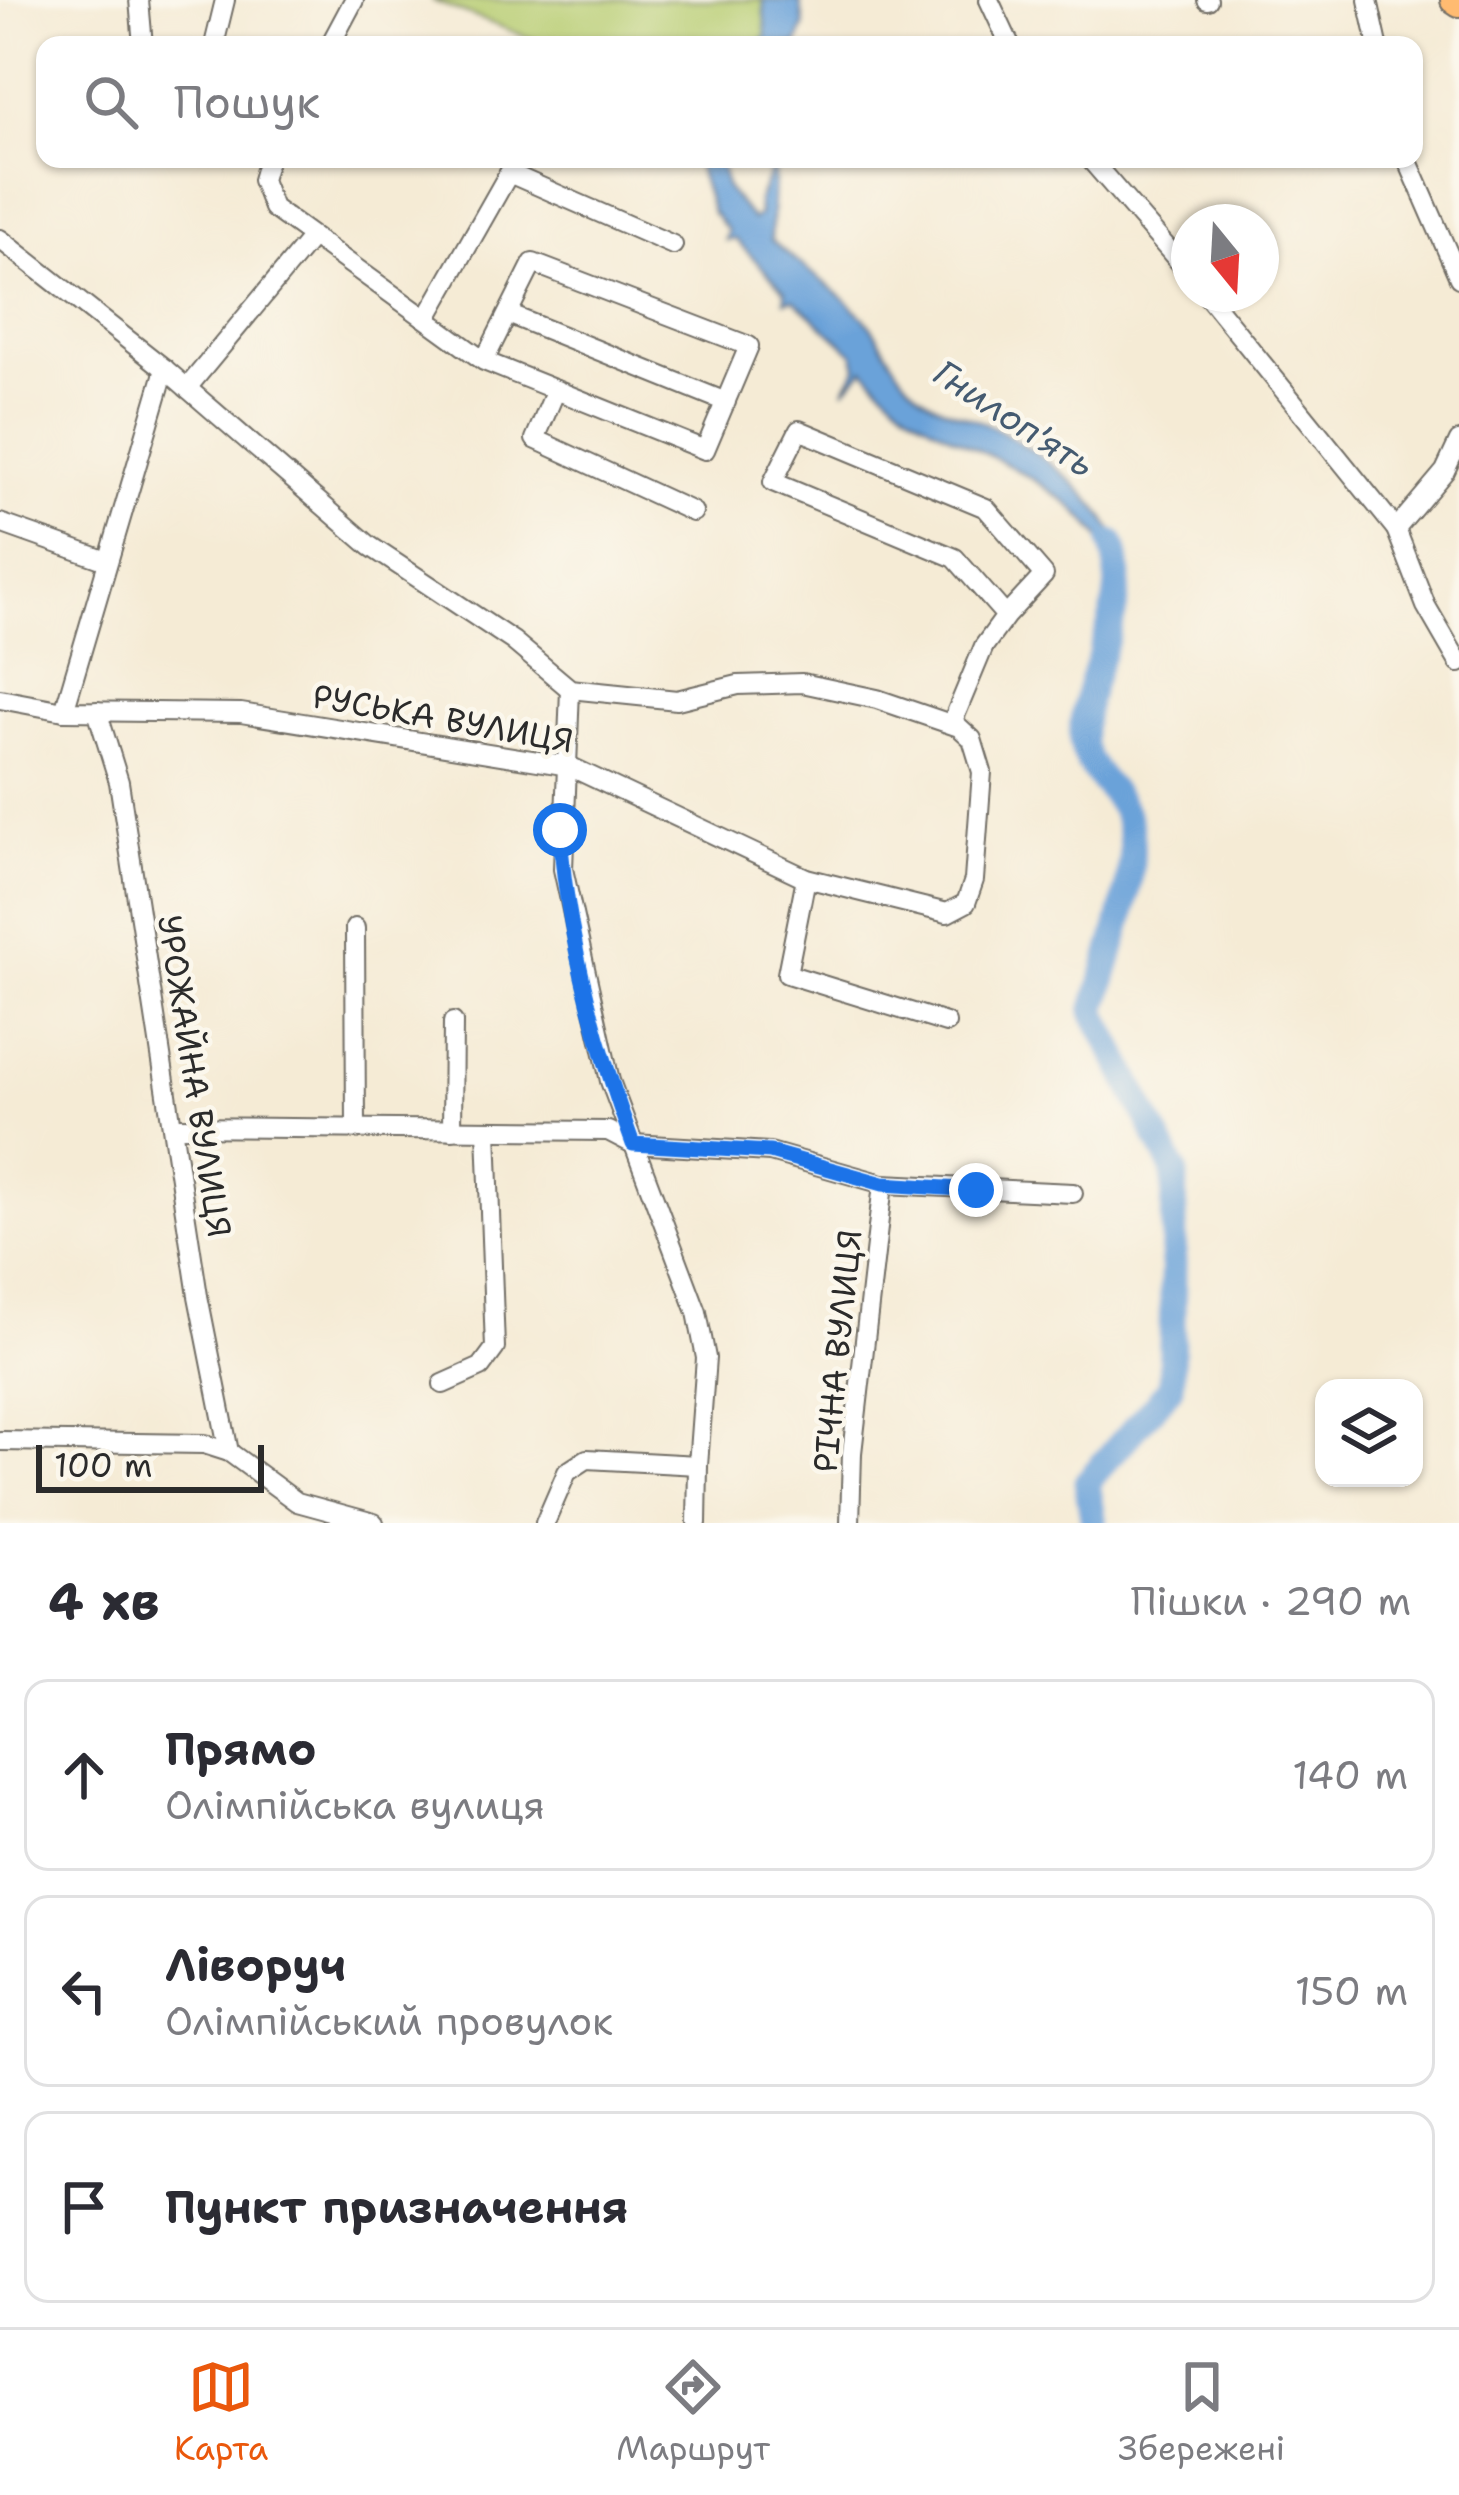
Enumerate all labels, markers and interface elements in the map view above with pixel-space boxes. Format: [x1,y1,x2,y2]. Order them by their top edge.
search box [36,36,1423,168]
icon: search [78,69,144,135]
text: Пошук [174,72,320,132]
north arrow [1171,204,1279,312]
water label: Гнилоп'ять [924,348,1104,489]
street label: РУСЬКА ВУЛИЦЯ [309,673,577,764]
route start [533,803,587,857]
street label: УРОЖАЙНА ВУЛИЦЯ [147,912,242,1241]
route end [949,1163,1003,1217]
street label: РІЧНА ВУЛИЦЯ [802,1227,873,1475]
map controls [1315,1379,1423,1487]
button: layers [1315,1379,1423,1487]
scale bar [36,1439,264,1492]
text: 100 m [54,1443,153,1488]
text: 4 хв [48,1567,159,1635]
text: Пішки · 290 m [1131,1575,1411,1627]
text: Прямо [165,1719,316,1779]
icon: ahead [51,1742,117,1808]
text: 140 m [1292,1749,1408,1801]
text: Олімпійська вулиця [165,1779,545,1831]
text: Ліворуч [165,1935,346,1995]
icon: left [51,1958,117,2024]
text: 150 m [1295,1965,1408,2017]
text: Олімпійський провулок [165,1995,613,2047]
icon: arrive [51,2174,117,2240]
text: Пункт призначення [165,2177,628,2237]
tab: Карта [174,2354,268,2471]
tab: Маршрут [616,2354,770,2471]
tab: Збережені [1118,2354,1285,2471]

